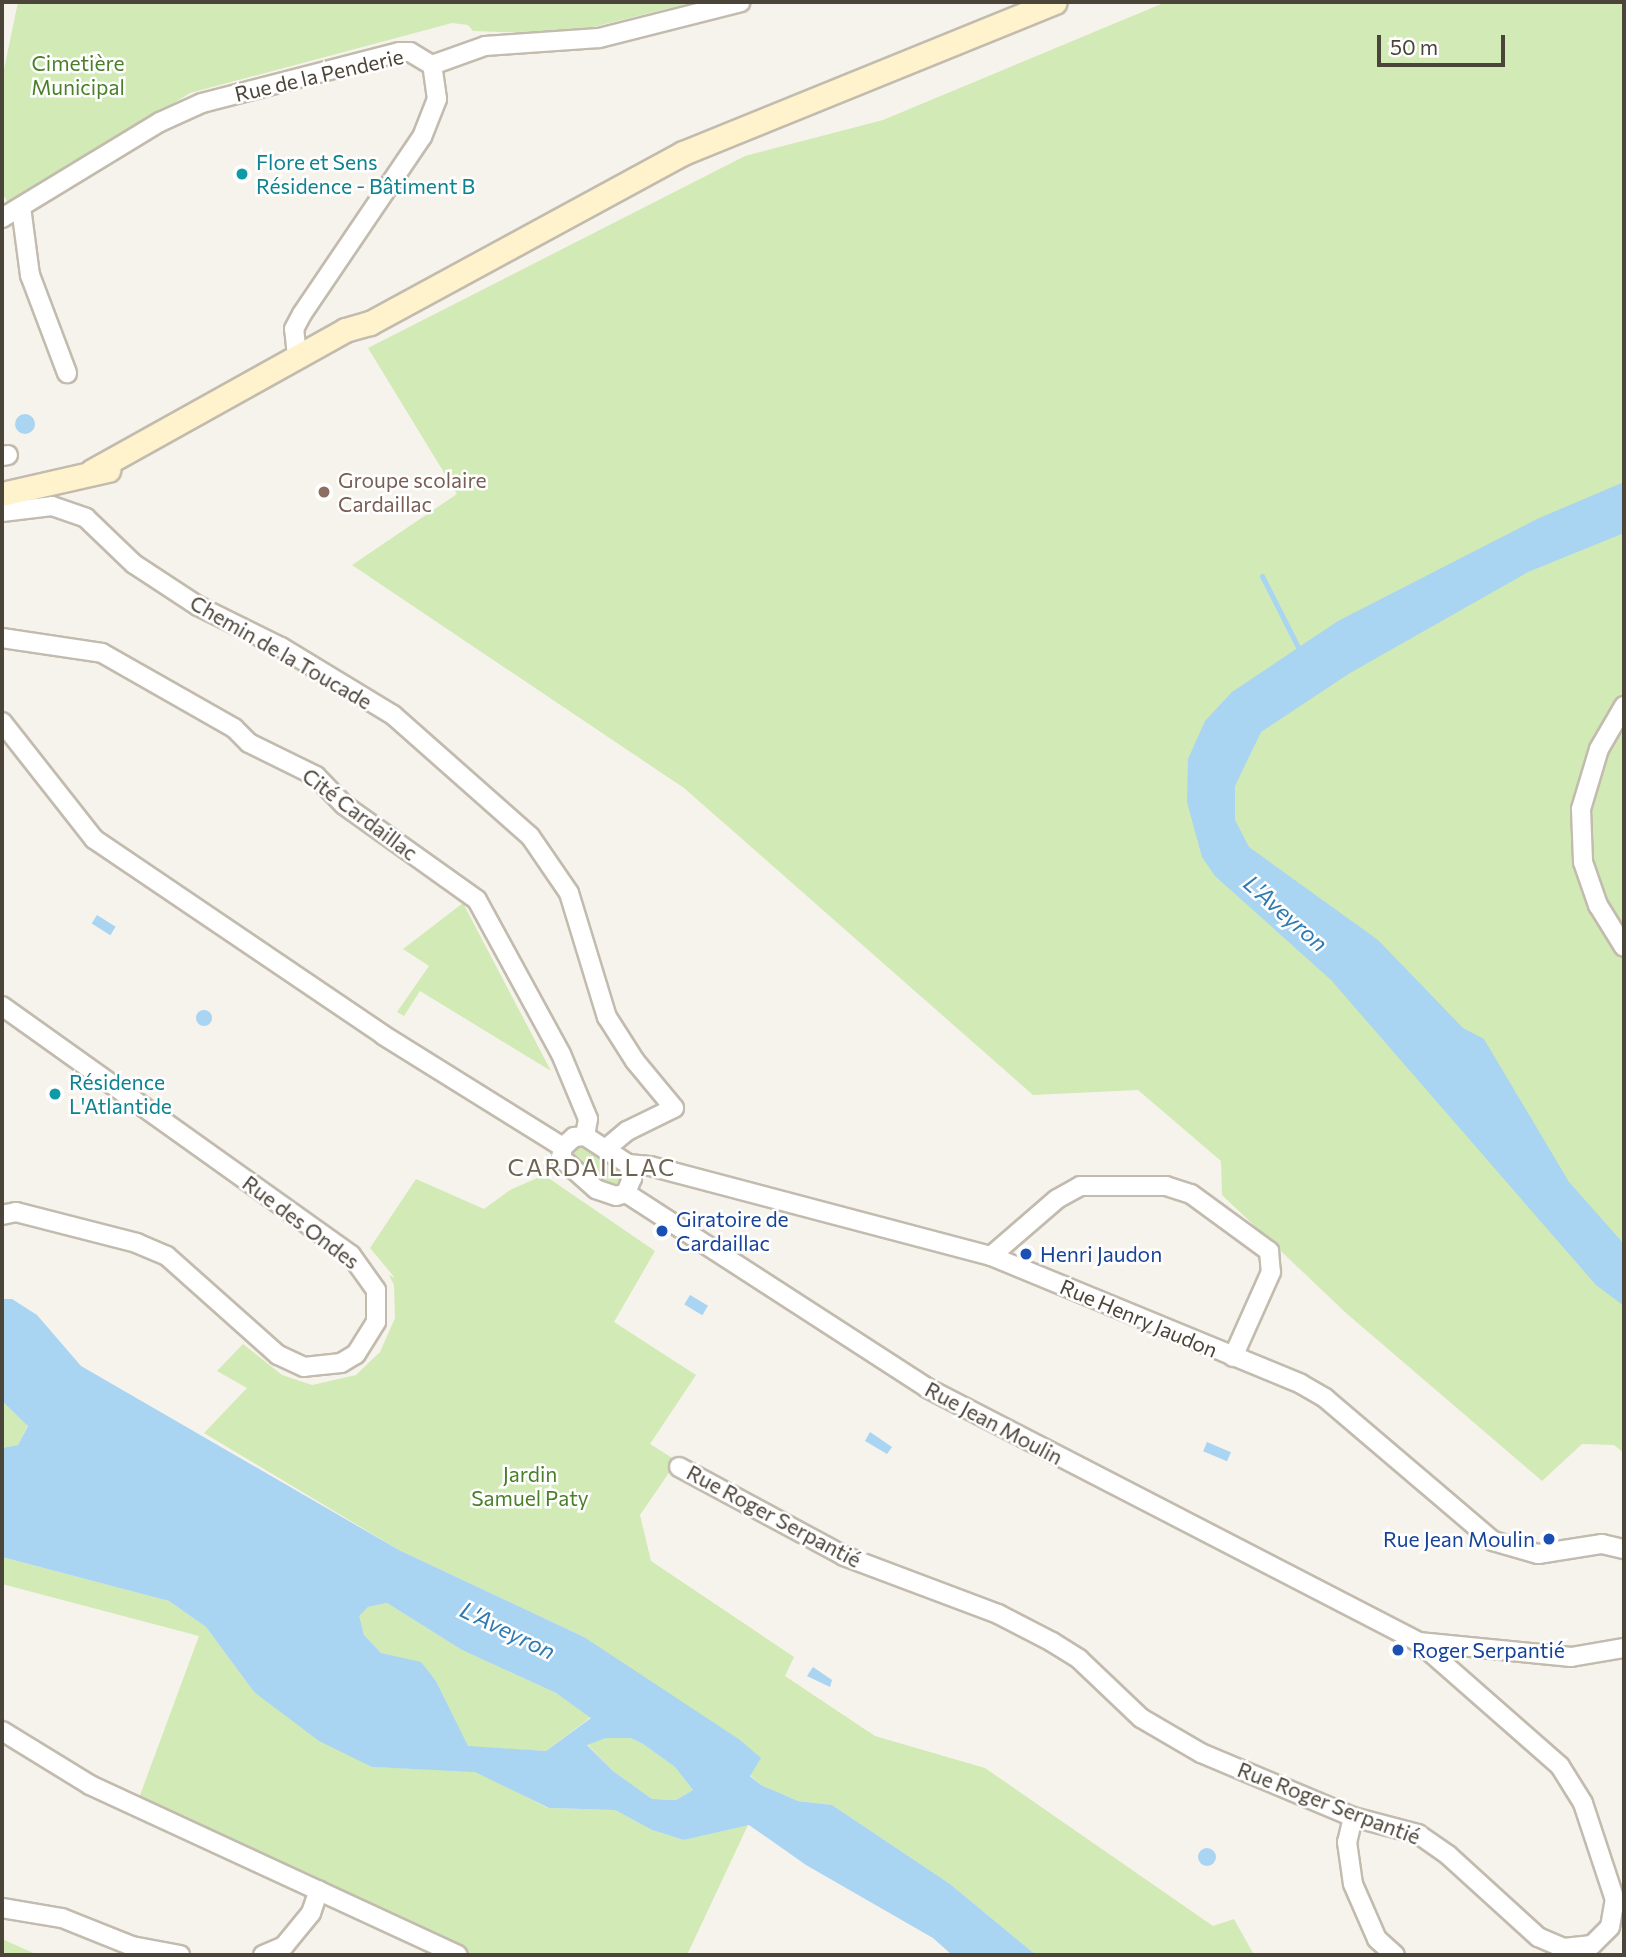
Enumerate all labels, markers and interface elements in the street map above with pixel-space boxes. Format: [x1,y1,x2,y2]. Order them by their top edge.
scale bar [1381,21,1509,65]
text: 50 m [1390,34,1438,59]
street label: Rue de la Penderie [232,43,406,107]
park label: Cimetière Municipal [31,50,125,100]
place label: Flore et Sens Résidence - Bâtiment B [256,149,475,199]
marker: Flore et Sens Résidence - Bâtiment B [234,166,250,182]
place label: Groupe scolaire Cardaillac [338,467,487,517]
marker: Groupe scolaire Cardaillac [316,484,332,500]
street label: Chemin de la Toucade [186,590,376,714]
street label: Cité Cardaillac [298,763,422,865]
water label: L'Aveyron [1238,869,1334,957]
place label: Résidence L'Atlantide [69,1069,172,1119]
marker: Résidence L'Atlantide [47,1086,63,1102]
district label: CARDAILLAC [509,1153,675,1181]
street label: Rue des Ondes [238,1170,364,1274]
place label: Giratoire de Cardaillac [676,1206,789,1256]
marker: Giratoire de Cardaillac [654,1223,670,1239]
place label: Henri Jaudon [1040,1241,1162,1267]
marker: Henri Jaudon [1018,1246,1034,1262]
street label: Rue Henry Jaudon [1057,1273,1221,1363]
street label: Rue Jean Moulin [921,1376,1067,1470]
street label: Rue Roger Serpantié [683,1459,865,1573]
park label: Jardin Samuel Paty [471,1461,589,1511]
place label: Rue Jean Moulin [1383,1526,1535,1552]
marker: Rue Jean Moulin [1541,1531,1557,1547]
water label: L'Aveyron [456,1595,560,1665]
place label: Roger Serpantié [1412,1637,1565,1663]
marker: Roger Serpantié [1390,1642,1406,1658]
street label: Rue Roger Serpantié [1234,1757,1424,1849]

